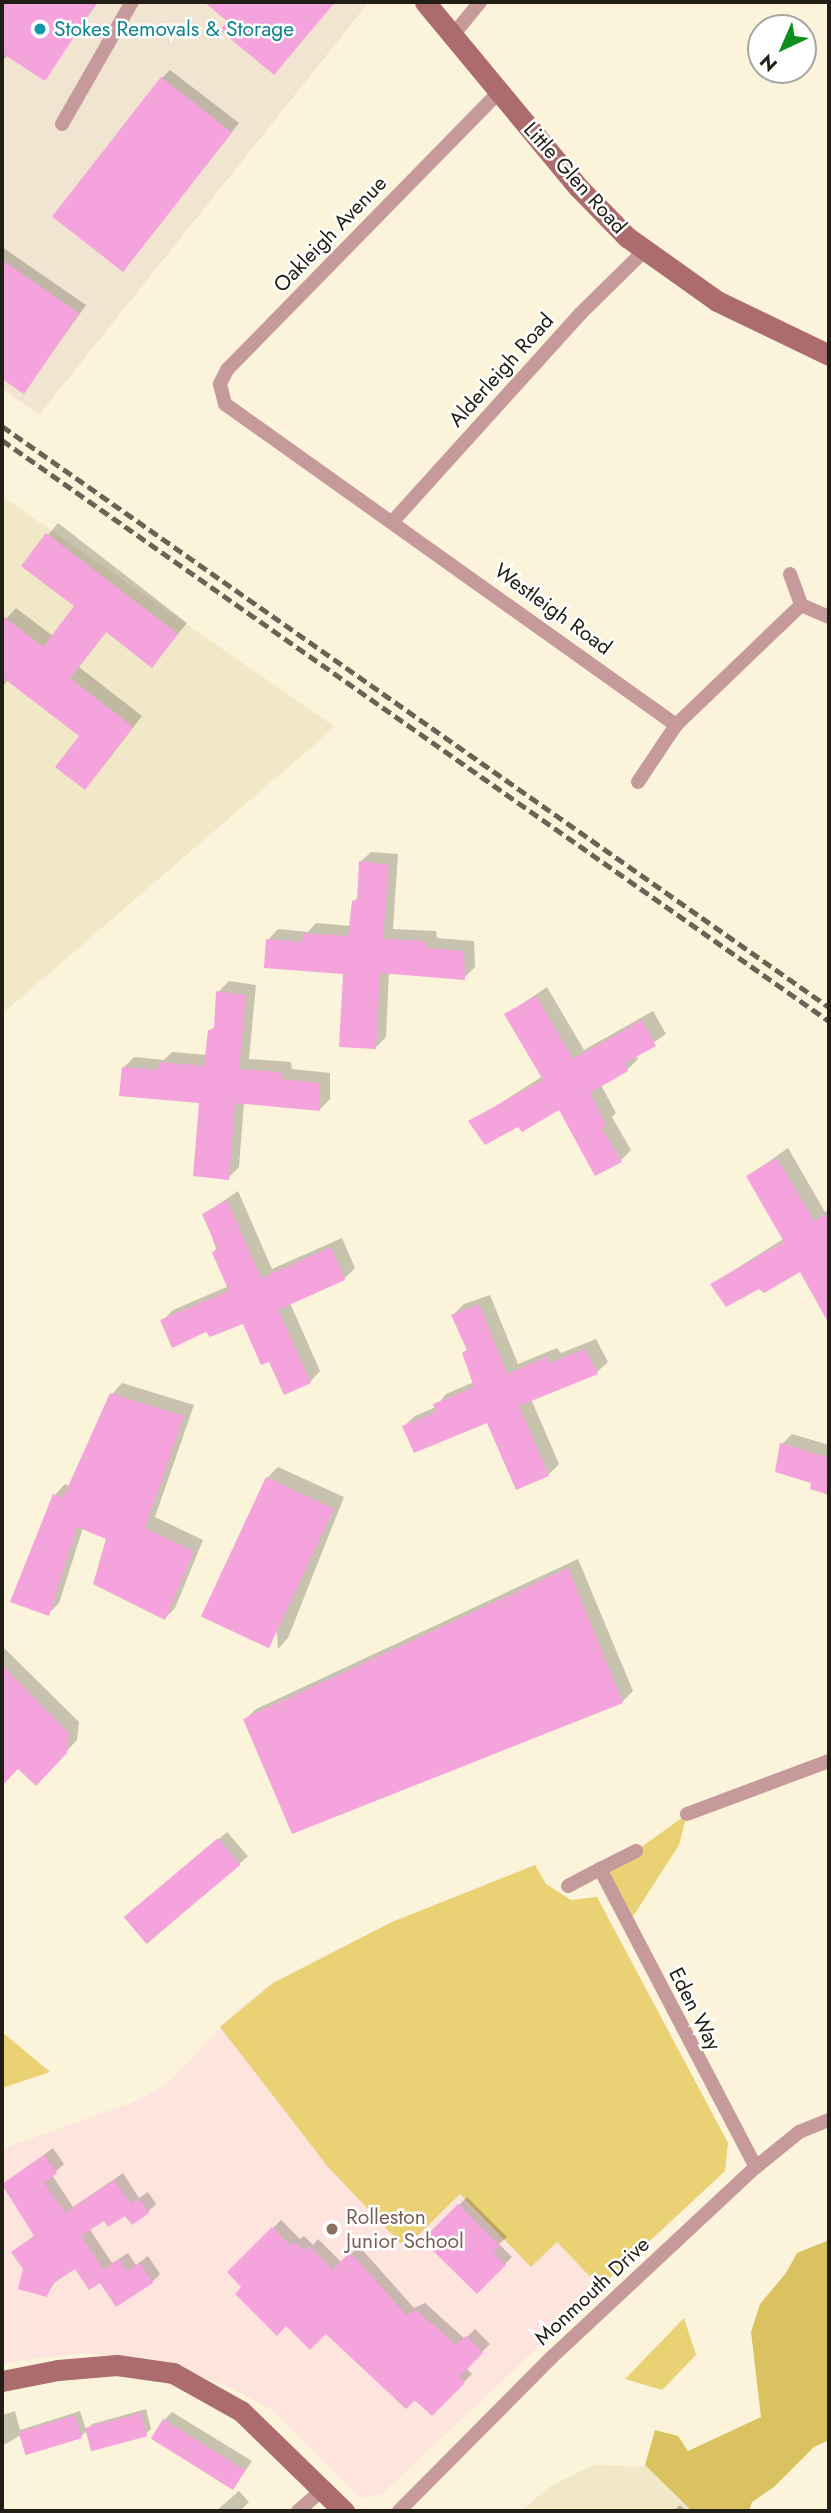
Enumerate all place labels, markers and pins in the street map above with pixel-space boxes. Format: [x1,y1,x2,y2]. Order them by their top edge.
place label: Stokes Removals & Storage [54,16,294,42]
marker: Stokes Removals & Storage [32,21,48,37]
place label: Rolleston Junior School [346,2204,464,2254]
marker: Rolleston Junior School [324,2221,340,2237]

